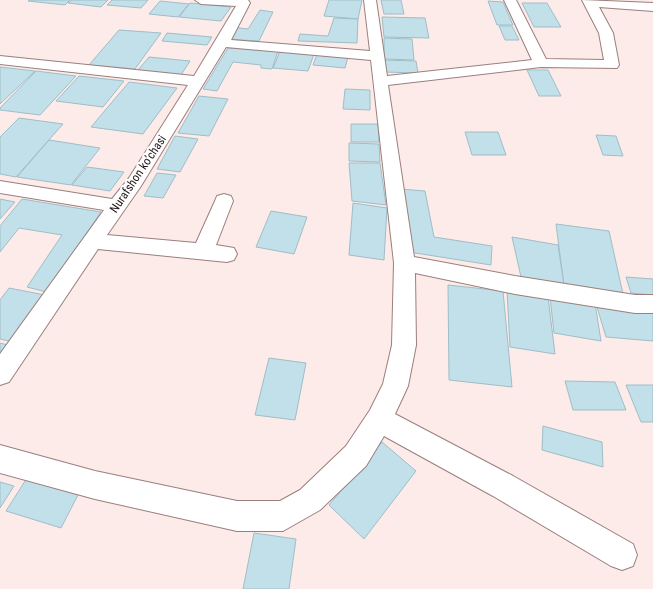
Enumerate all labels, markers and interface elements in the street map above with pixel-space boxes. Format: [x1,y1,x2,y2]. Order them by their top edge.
street label: Nurafshon ko’chasi [107,133,169,215]

